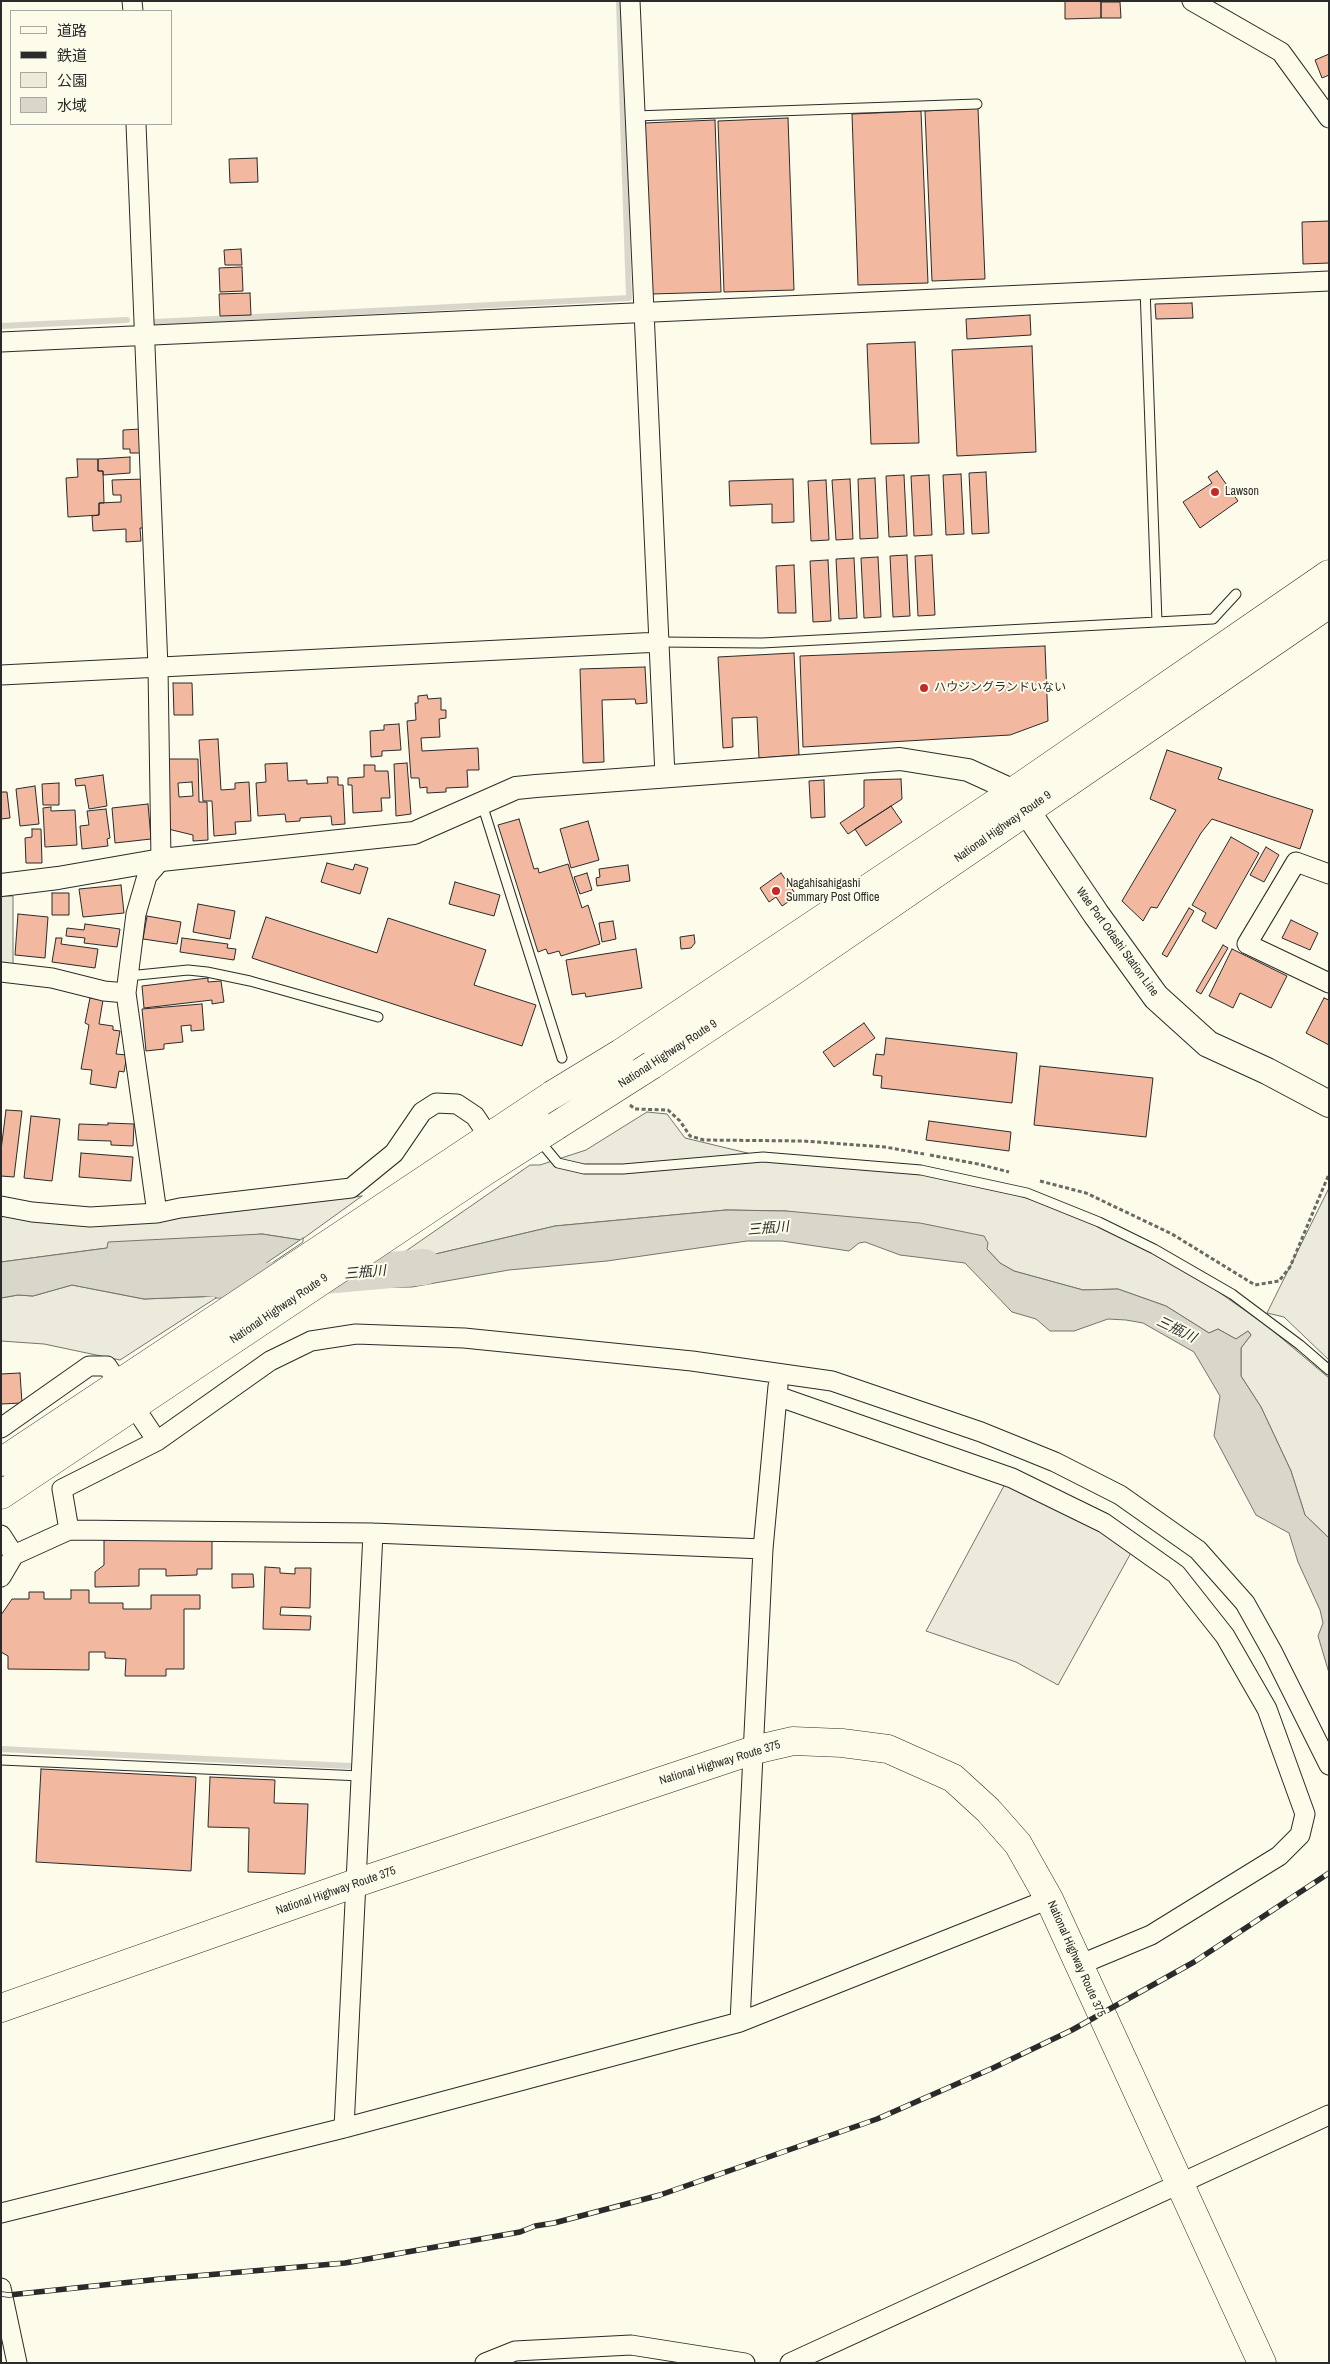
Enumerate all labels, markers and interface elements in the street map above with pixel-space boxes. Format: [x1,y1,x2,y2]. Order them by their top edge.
legend [10,10,172,125]
text: 道路 [57,20,87,41]
text: 鉄道 [57,45,87,66]
text: 公園 [57,70,87,91]
text: 水域 [57,95,87,116]
place label: Lawson [1225,485,1259,499]
marker: Lawson [1209,486,1221,498]
place label: ハウジングランドいない [934,681,1066,695]
marker: ハウジングランドいない [918,682,930,694]
street label: National Highway Route 9 [952,788,1054,866]
place label: Nagahisahigashi Summary Post Office [786,877,879,905]
marker: Nagahisahigashi Summary Post Office [770,885,782,897]
street label: Wae Port Odashi Station Line [1073,885,1161,999]
street label: National Highway Route 9 [616,1017,720,1091]
water label: 三瓶川 [746,1219,790,1239]
water label: 三瓶川 [343,1263,387,1283]
street label: National Highway Route 9 [227,1271,331,1347]
water label: 三瓶川 [1153,1313,1199,1347]
street label: National Highway Route 375 [658,1738,782,1788]
street label: National Highway Route 375 [274,1864,398,1918]
street label: National Highway Route 375 [1044,1899,1108,2019]

